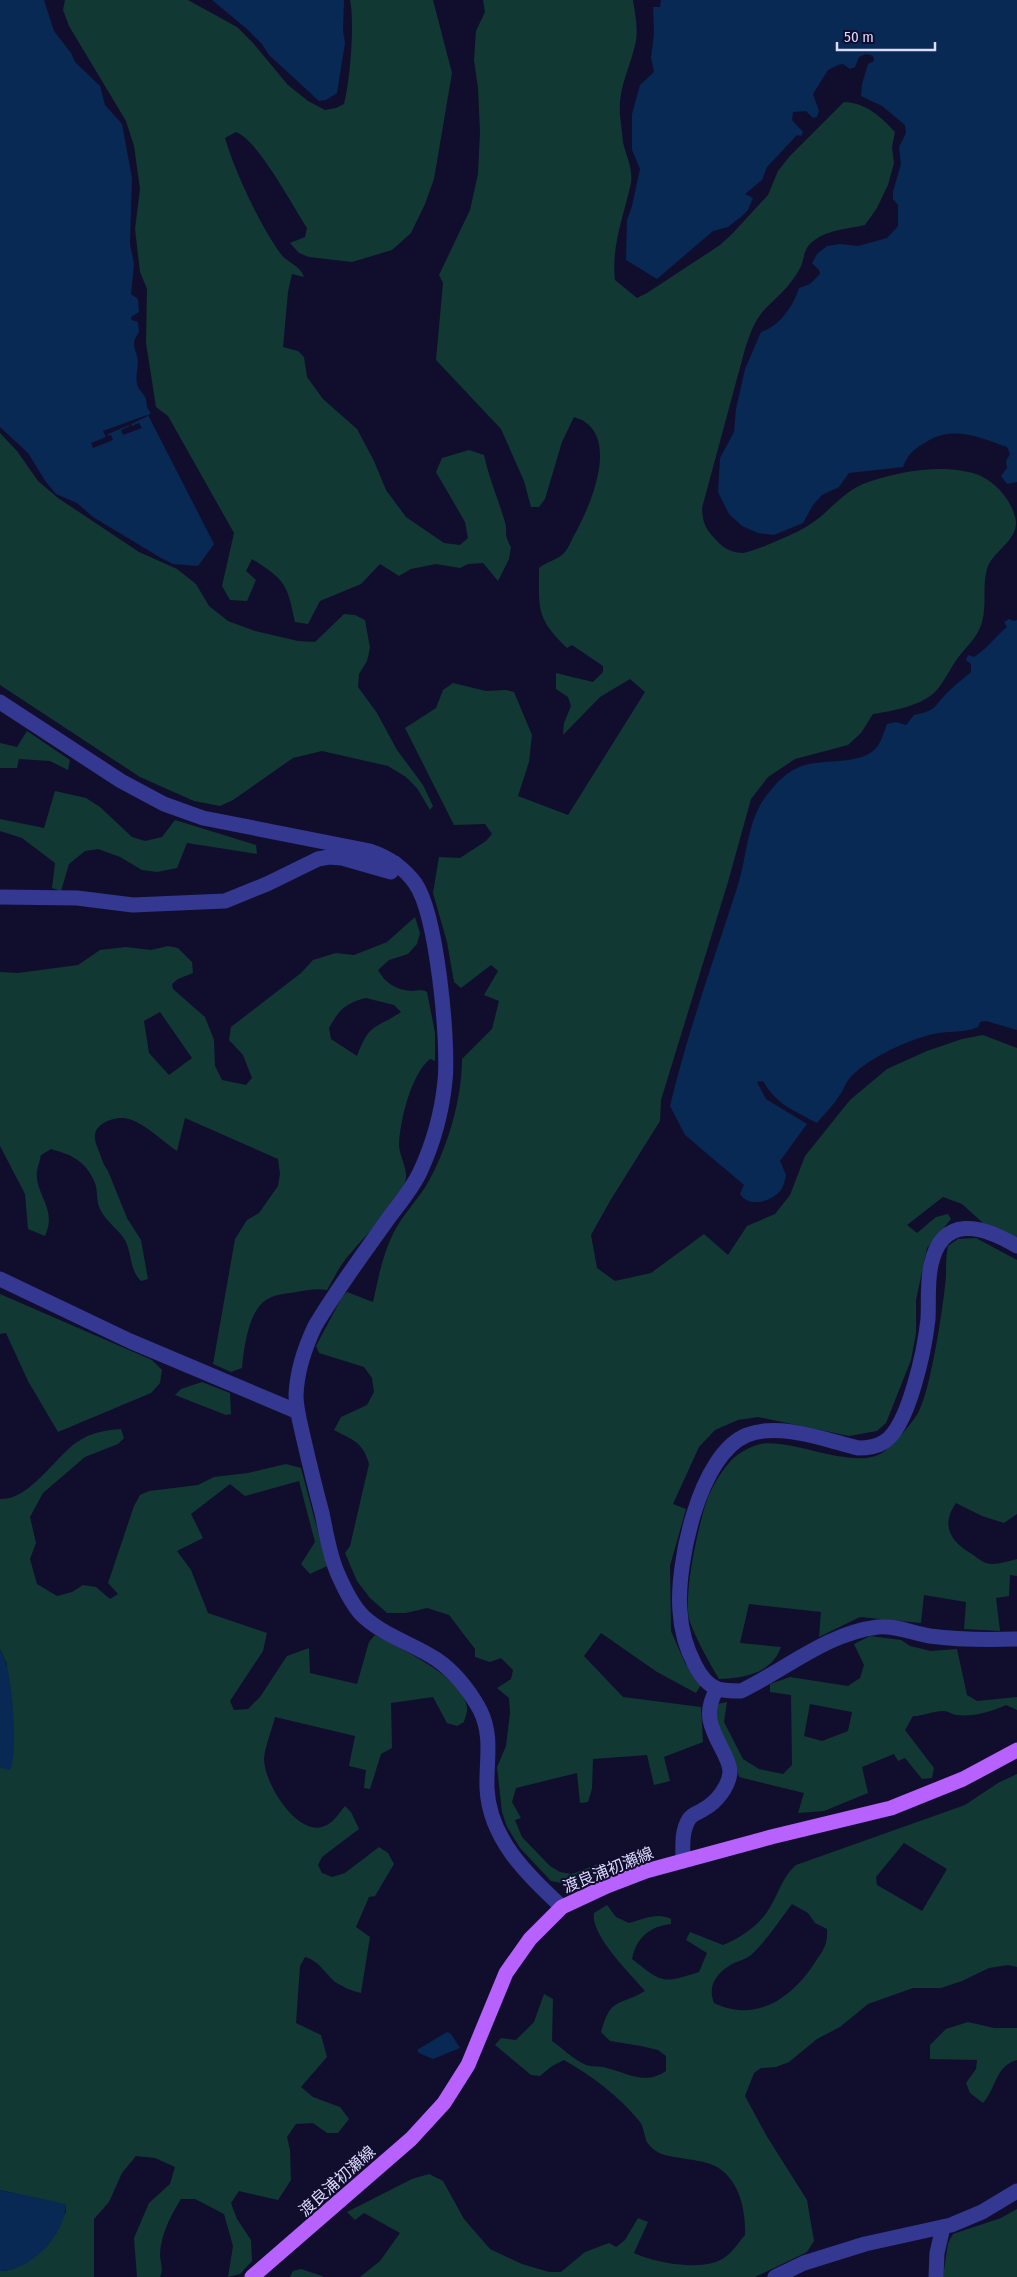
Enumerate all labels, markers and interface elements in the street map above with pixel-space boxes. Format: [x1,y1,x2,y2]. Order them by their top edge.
scale bar [837,20,934,52]
text: 50 m [844,28,874,46]
street label: 渡良浦初瀬線 [560,1843,656,1897]
street label: 渡良浦初瀬線 [295,2142,379,2220]

